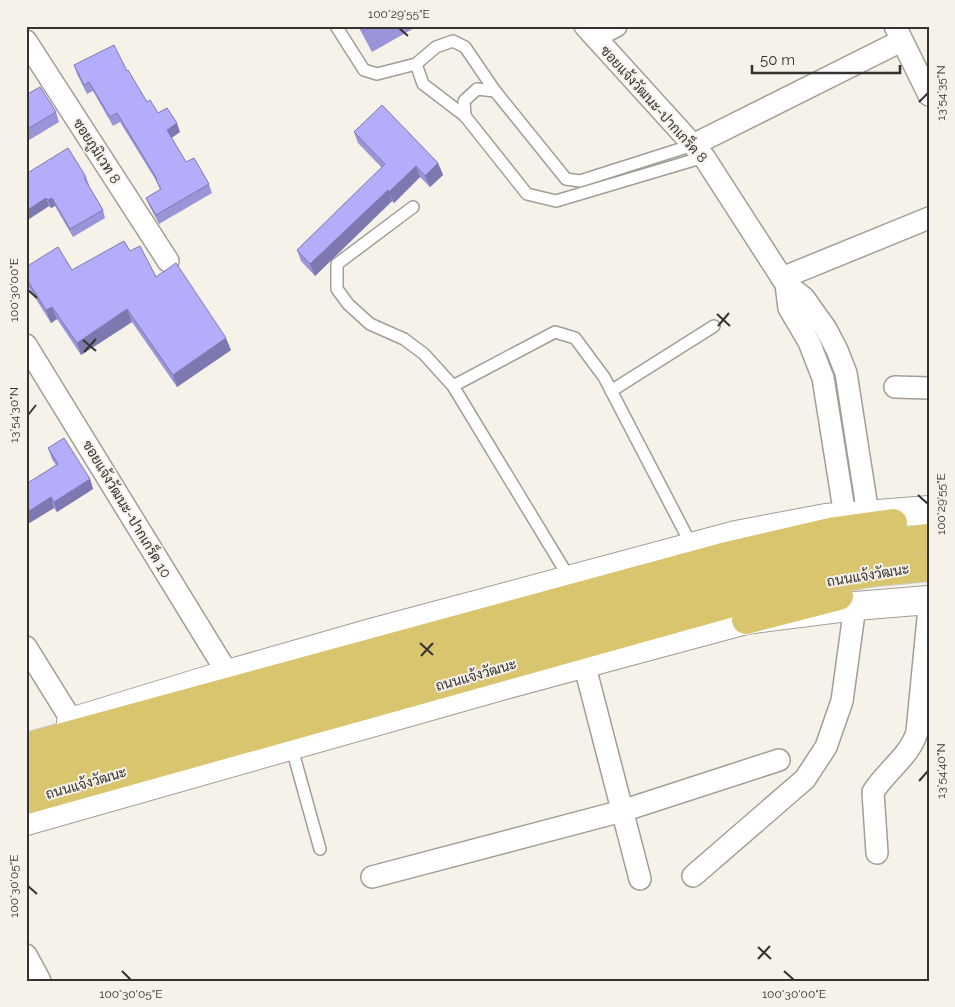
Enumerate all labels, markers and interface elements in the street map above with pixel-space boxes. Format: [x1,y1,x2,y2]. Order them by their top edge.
text: 100°29'55"E [368,7,430,21]
street label: ซอยแจ้งวัฒนะ-ปากเกร็ด 8 [597,42,711,166]
scale bar [752,42,900,74]
text: 50 m [760,51,795,69]
text: 13°54'35"N [934,65,948,121]
street label: ซอยภูมิเวท 8 [68,115,124,188]
text: 100°30'00"E [7,258,21,322]
text: 13°54'30"N [7,387,21,443]
street label: ซอยแจ้งวัฒนะ-ปากเกร็ด 10 [79,437,175,581]
text: 100°29'55"E [934,473,948,535]
street label: ถนนแจ้งวัฒนะ [825,560,910,589]
street label: ถนนแจ้งวัฒนะ [433,655,518,694]
text: 13°54'40"N [934,743,948,799]
street label: ถนนแจ้งวัฒนะ [43,763,128,802]
text: 100°30'05"E [7,854,21,918]
text: 100°30'05"E [99,987,163,1001]
text: 100°30'00"E [762,987,826,1001]

